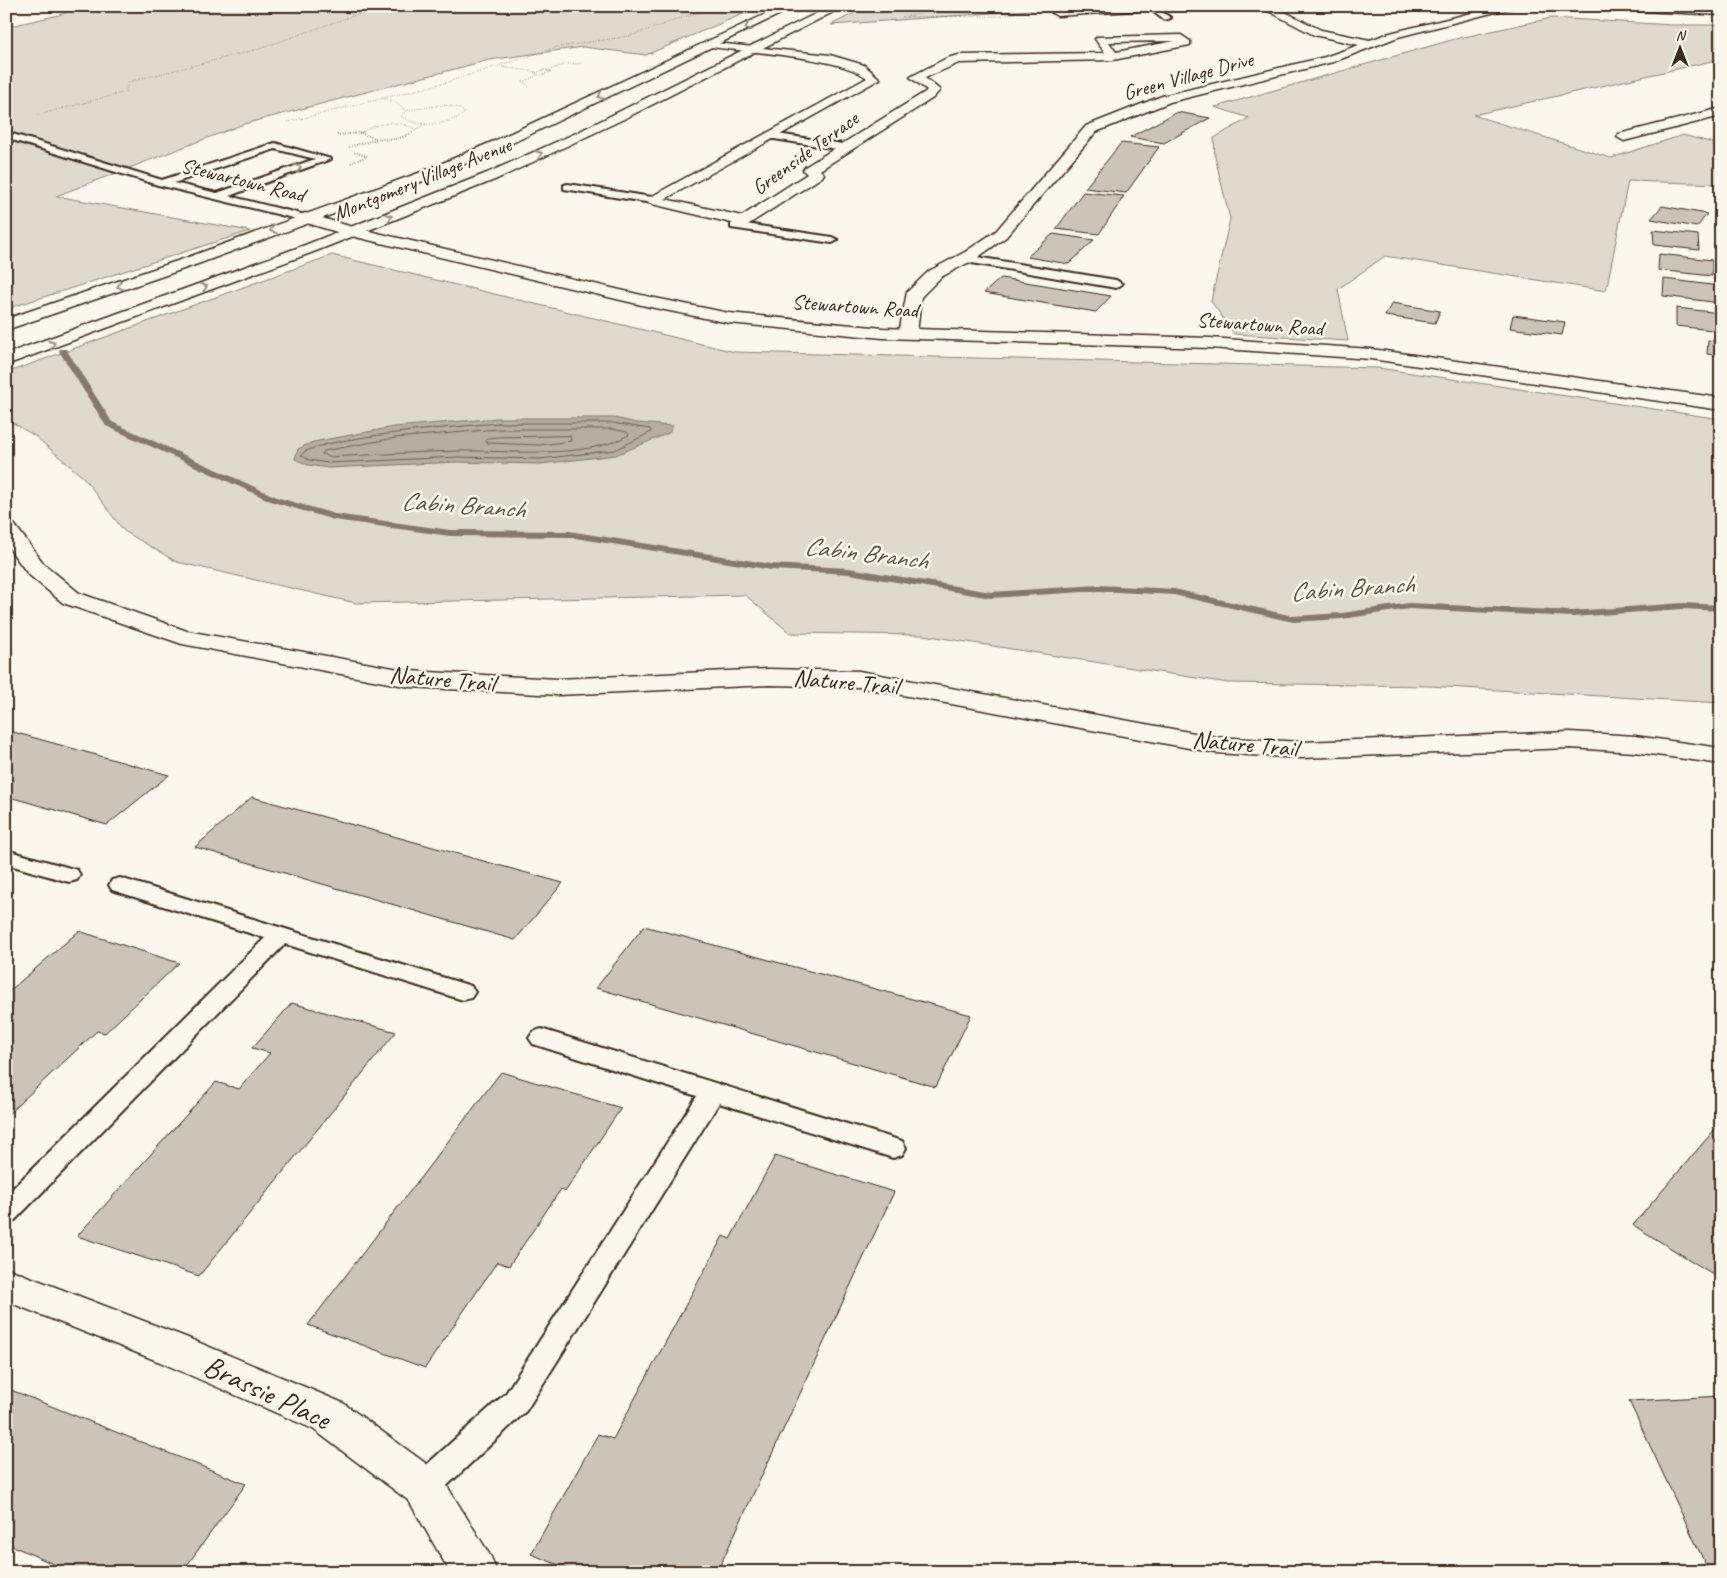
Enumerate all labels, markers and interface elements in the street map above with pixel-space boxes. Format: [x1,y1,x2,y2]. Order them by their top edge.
one-way arrow [744,21,753,31]
north arrow [1654,22,1704,72]
text: N [1676,27,1687,44]
street label: Green Village Drive [1120,46,1258,106]
one-way arrow [597,90,606,100]
street label: Greenside Terrace [747,104,865,200]
street label: Montgomery Village Avenue [329,131,516,227]
one-way arrow [534,150,543,160]
street label: Stewartown Road [179,152,311,209]
one-way arrow [293,164,301,174]
one-way arrow [384,213,393,223]
one-way arrow [269,224,278,234]
one-way arrow [116,280,125,290]
one-way arrow [200,283,208,293]
street label: Stewartown Road [791,289,923,324]
street label: Stewartown Road [1196,307,1328,342]
one-way arrow [47,340,56,350]
water label: Cabin Branch [400,484,528,526]
water label: Cabin Branch [803,529,932,577]
water label: Cabin Branch [1289,567,1417,609]
street label: Nature Trail [388,658,501,700]
street label: Nature Trail [792,661,905,703]
street label: Nature Trail [1191,723,1304,765]
street label: Brassie Place [198,1346,338,1439]

